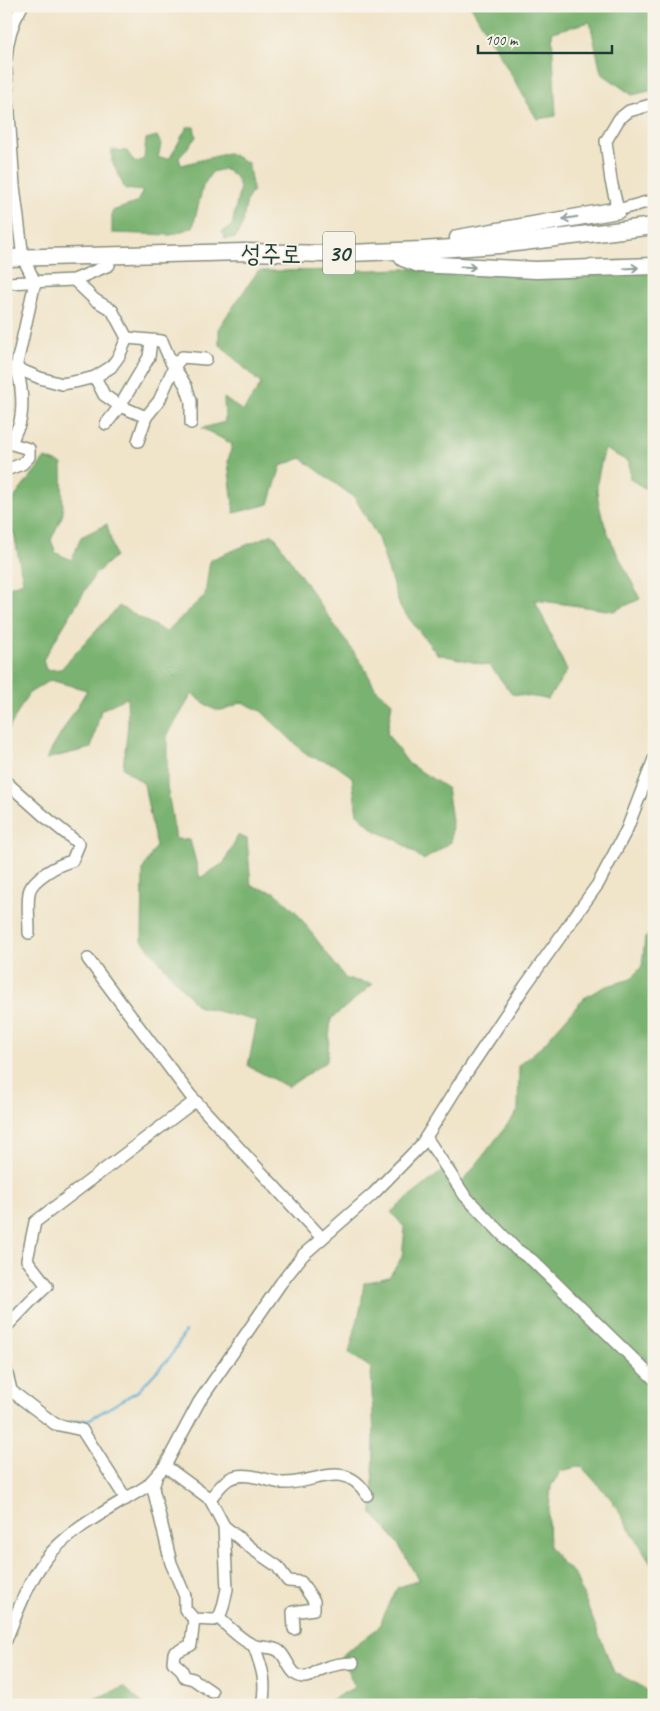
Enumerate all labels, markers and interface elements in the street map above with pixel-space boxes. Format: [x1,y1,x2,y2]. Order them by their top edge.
scale bar [478,22,611,54]
text: 100 m [485,31,519,50]
one-way arrow [562,213,578,223]
road number: 30 [323,232,355,274]
street label: 성주로 [241,237,301,271]
one-way arrow [460,263,476,272]
one-way arrow [622,263,638,272]

